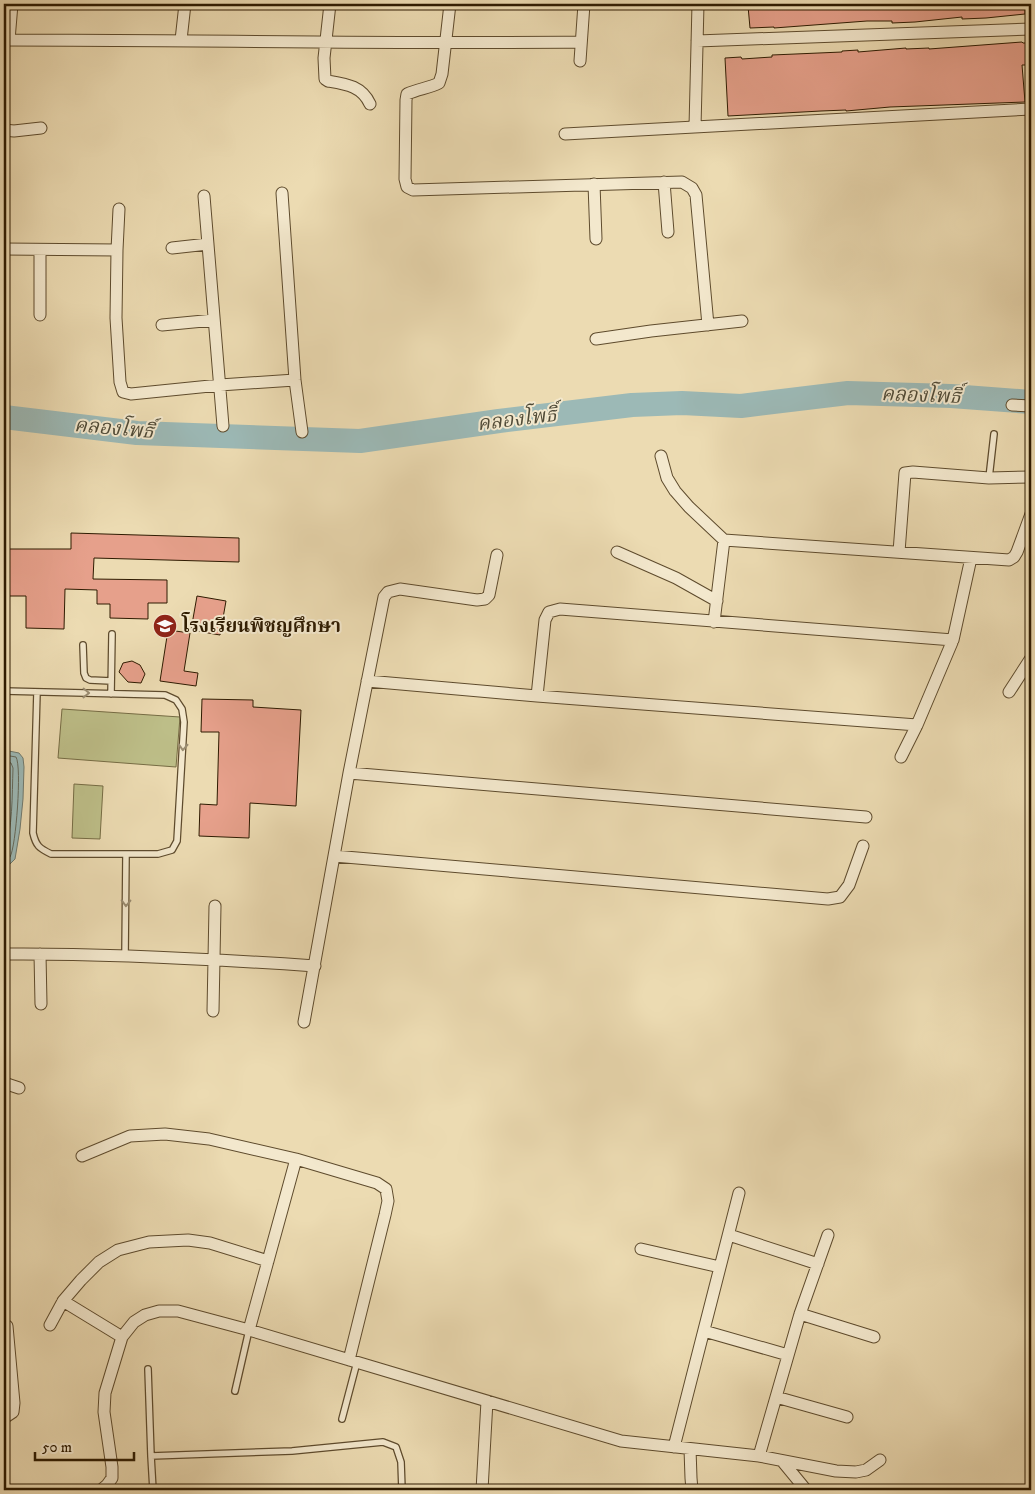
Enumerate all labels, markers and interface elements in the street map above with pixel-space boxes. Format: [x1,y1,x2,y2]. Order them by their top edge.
water label: คลองโพธิ์ [881,379,968,410]
water label: คลองโพธิ์ [475,398,565,437]
water label: คลองโพธิ์ [73,409,162,446]
place label: โรงเรียนพิชญศึกษา [181,612,341,638]
school or university icon: โรงเรียนพิชญศึกษา [152,613,178,639]
one-way arrow [82,688,90,698]
one-way arrow [177,743,188,751]
one-way arrow [120,899,131,907]
scale bar [35,1429,134,1461]
text: 50 m [42,1438,72,1457]

